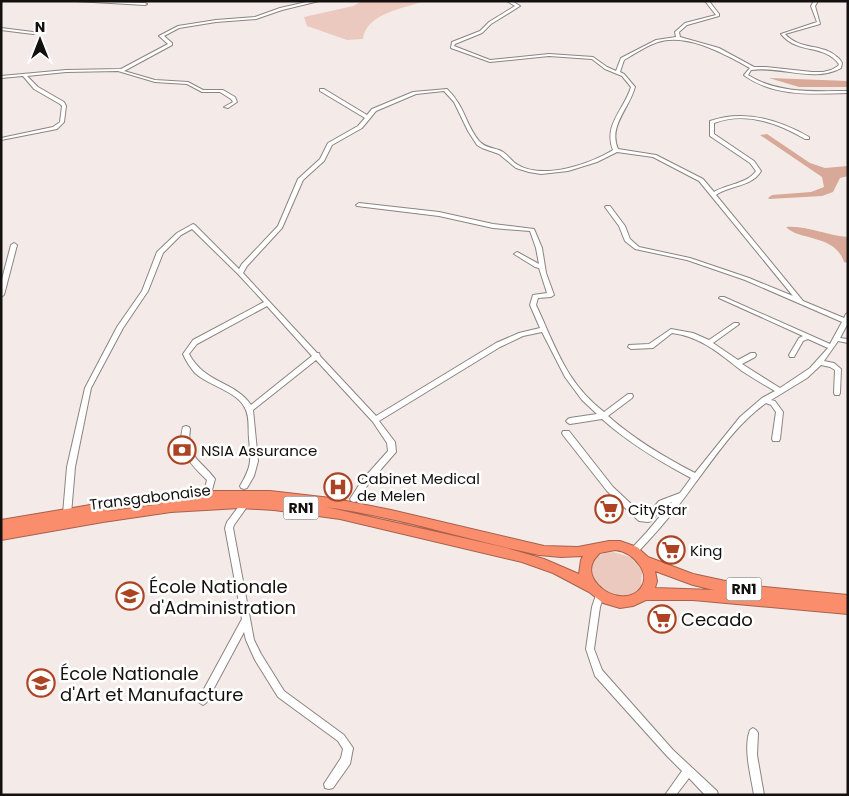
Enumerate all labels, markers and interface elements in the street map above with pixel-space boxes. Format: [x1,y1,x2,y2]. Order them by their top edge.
north arrow [15,15,65,65]
text: N [35,17,45,37]
bank icon: NSIA Assurance [167,435,197,465]
place label: NSIA Assurance [201,440,317,461]
place label: Cabinet Medical de Melen [357,468,480,506]
hospital icon: Cabinet Medical de Melen [323,472,353,502]
street label: Transgabonaise [88,479,212,515]
supermarket icon: CityStar [594,494,624,524]
road number: RN1 [284,496,318,520]
place label: CityStar [628,499,688,520]
supermarket icon: King [656,535,686,565]
place label: King [690,540,722,561]
place label: École Nationale d'Administration [149,574,296,620]
road number: RN1 [726,578,762,600]
school or university icon: École Nationale d'Administration [115,581,145,611]
supermarket icon: Cecado [647,604,677,634]
place label: Cecado [681,607,753,632]
place label: École Nationale d'Art et Manufacture [60,661,243,707]
school or university icon: École Nationale d'Art et Manufacture [26,668,56,698]

